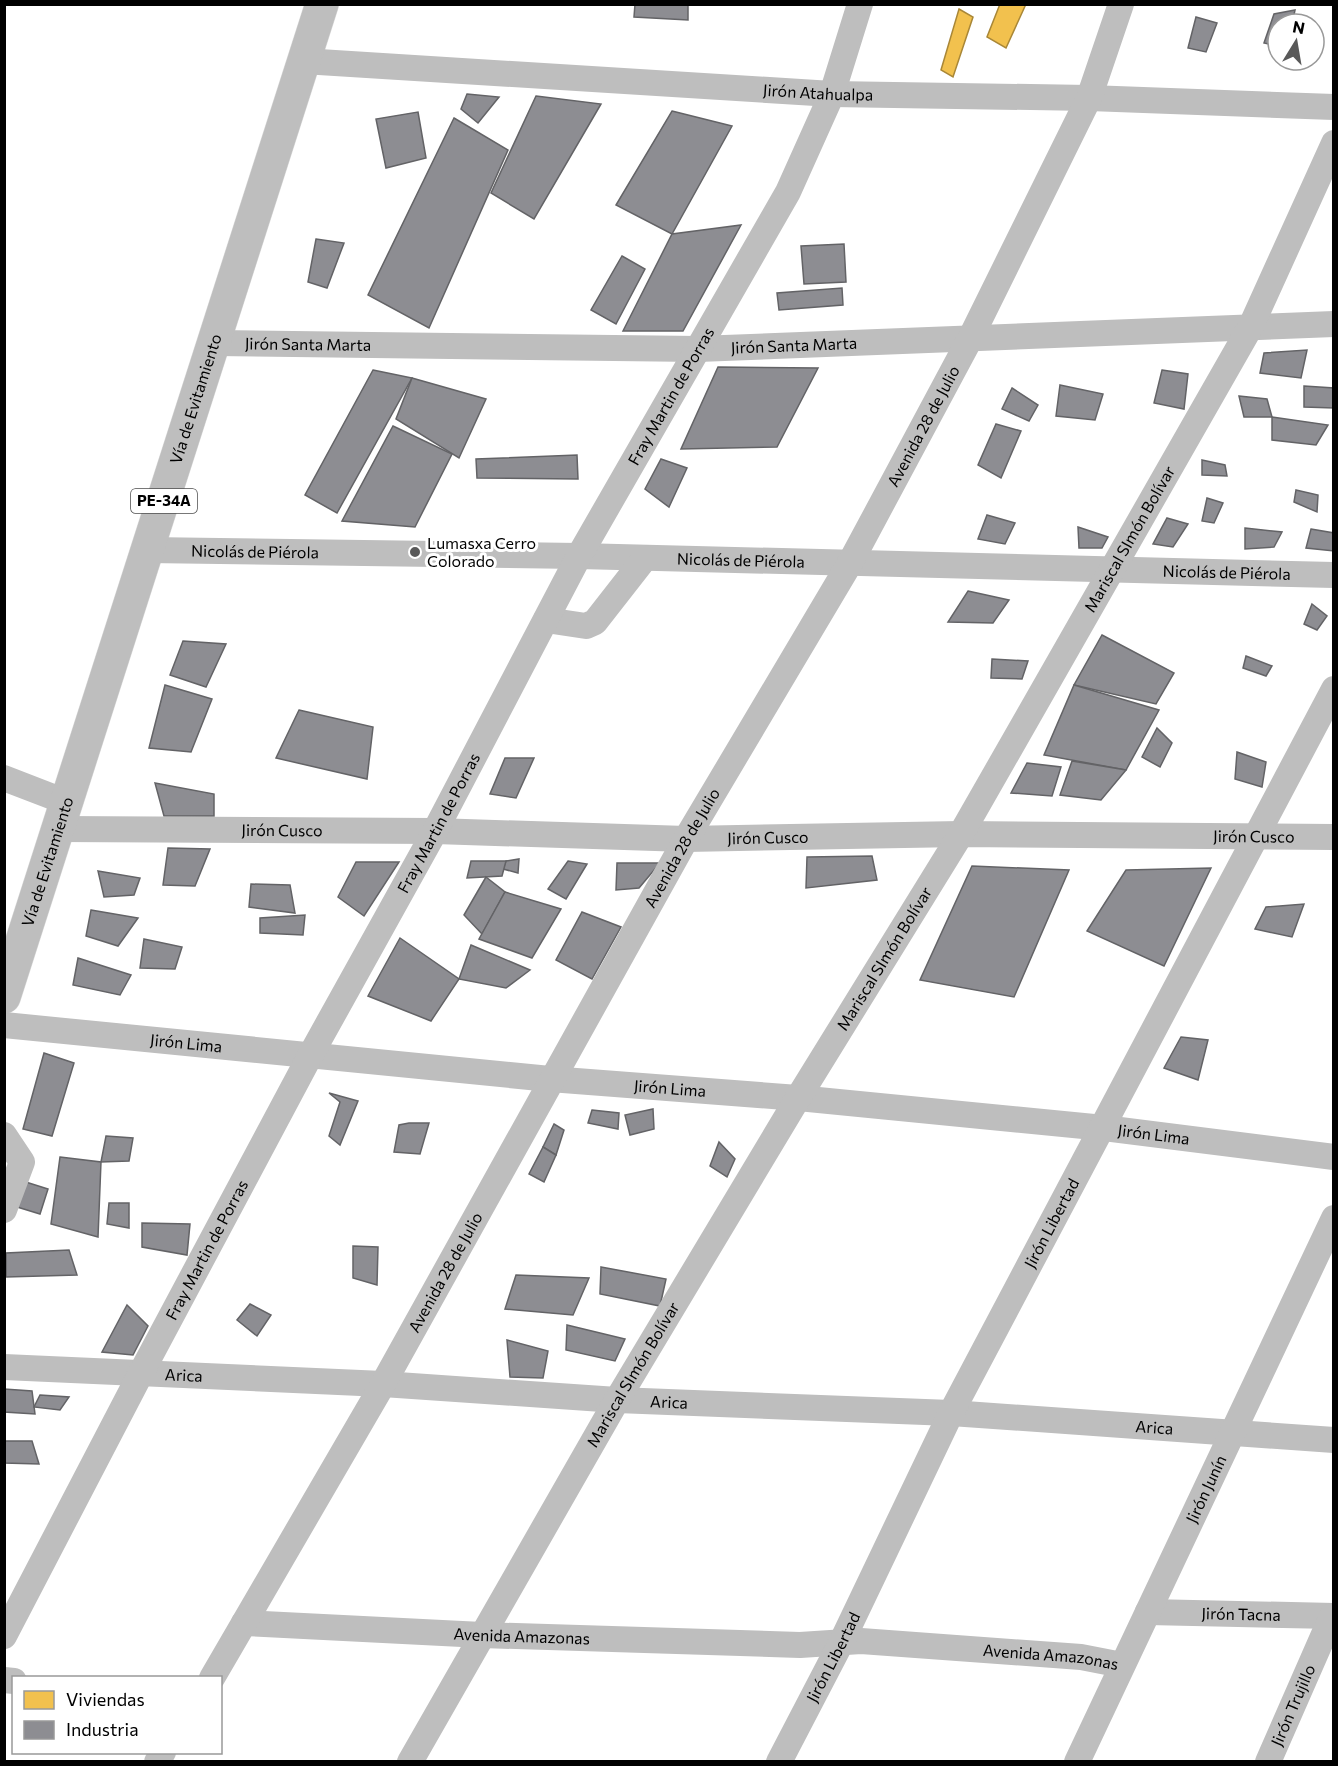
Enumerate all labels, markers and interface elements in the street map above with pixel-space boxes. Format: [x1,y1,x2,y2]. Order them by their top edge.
north arrow [1266,12,1326,72]
text: N [1291,16,1307,37]
street label: Jirón Atahualpa [762,80,873,104]
street label: Fray Martin de Porras [623,323,717,468]
street label: Vía de Evitamiento [165,331,225,466]
street label: Jirón Santa Marta [245,333,371,354]
street label: Jirón Santa Marta [730,333,857,357]
street label: Avenida 28 de Julio [883,362,963,490]
street label: Mariscal SImón Bolívar [1080,462,1178,615]
road number: PE-34A [131,489,197,513]
place label: Lumasxa Cerro Colorado [427,533,536,570]
street label: Nicolás de Piérola [191,541,319,561]
marker: Lumasxa Cerro Colorado [408,545,422,559]
street label: Nicolás de Piérola [677,548,805,571]
street label: Nicolás de Piérola [1163,561,1291,583]
street label: Fray Martin de Porras [393,749,483,896]
street label: Avenida 28 de Julio [640,784,723,911]
street label: Vía de Evitamiento [17,794,77,929]
street label: Jirón Cusco [241,820,323,839]
street label: Jirón Cusco [1213,826,1295,846]
street label: Jirón Cusco [727,827,809,847]
street label: Mariscal SImón Bolívar [832,882,936,1034]
street label: Jirón Lima [149,1029,223,1056]
street label: Jirón Lima [633,1075,707,1100]
street label: Jirón Lima [1117,1120,1191,1148]
street label: Jirón Libertad [1020,1175,1082,1271]
street label: Fray Martin de Porras [161,1176,251,1323]
street label: Avenida 28 de Julio [404,1209,486,1335]
street label: Mariscal SImón Bolívar [582,1298,683,1450]
street label: Arica [164,1364,203,1385]
street label: Arica [650,1391,688,1412]
street label: Arica [1135,1416,1174,1438]
street label: Jirón Junín [1181,1452,1230,1526]
street label: Jirón Tacna [1201,1603,1281,1624]
street label: Jirón Libertad [802,1609,863,1705]
street label: Avenida Amazonas [453,1624,590,1647]
street label: Avenida Amazonas [982,1640,1120,1673]
street label: Jirón Trujillo [1266,1661,1319,1749]
legend [12,1676,222,1754]
text: Viviendas [66,1688,145,1710]
text: Industria [66,1718,139,1740]

